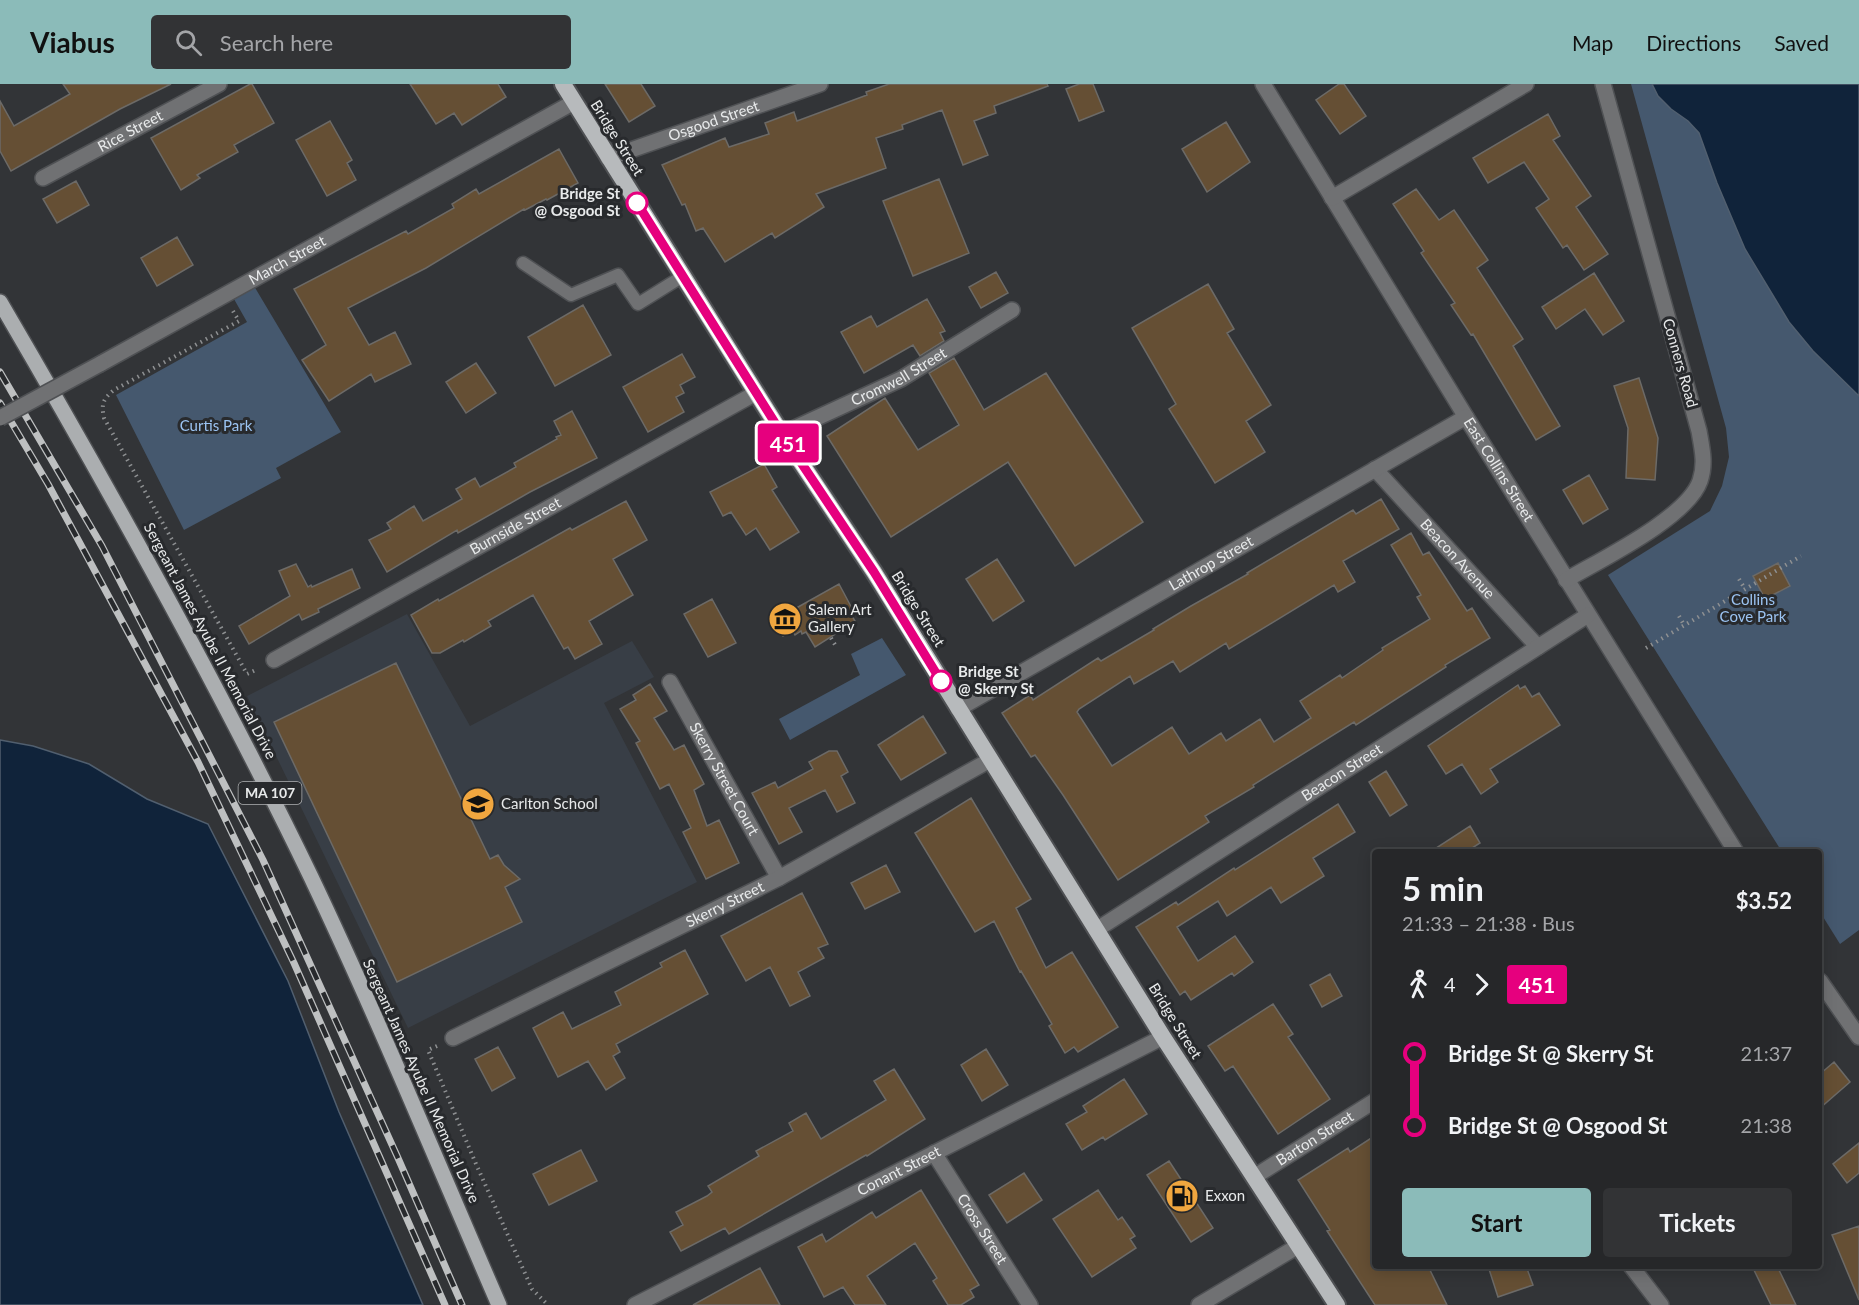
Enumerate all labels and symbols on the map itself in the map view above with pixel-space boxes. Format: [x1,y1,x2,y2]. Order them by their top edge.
street label: Bridge Street [587,96,649,179]
street label: Osgood Street [666,96,762,144]
street label: Rice Street [94,105,166,155]
place label: Bridge St @ Osgood St [535,184,620,219]
marker: Bridge St @ Osgood St [626,192,648,214]
street label: March Street [245,231,329,288]
street label: Conners Road [1660,316,1702,409]
street label: Cromwell Street [848,343,950,409]
street label: East Collins Street [1460,414,1539,525]
park label: Curtis Park [180,416,253,434]
line badge: 451 [754,424,822,462]
street label: Burnside Street [466,493,564,558]
street label: Beacon Avenue [1417,515,1499,602]
street label: Sergeant James Ayube II Memorial Drive [141,519,281,762]
street label: Lathrop Street [1165,531,1257,594]
street label: Bridge Street [888,567,950,650]
park label: Collins Cove Park [1720,590,1787,625]
place label: Salem Art Gallery [808,600,872,635]
museum icon: Salem Art Gallery [767,601,803,637]
place label: Bridge St @ Skerry St [958,662,1034,697]
marker: Bridge St @ Skerry St [930,670,952,692]
street label: Skerry Street Court [686,719,764,839]
street label: Beacon Street [1298,739,1386,804]
road number: MA 107 [238,782,302,804]
school or university icon: Carlton School [460,786,496,822]
place label: Carlton School [501,794,598,812]
street label: Skerry Street [683,877,767,930]
street label: Sergeant James Ayube II Memorial Drive [360,956,484,1205]
street label: Bridge Street [1145,979,1207,1062]
street label: Barton Street [1272,1106,1357,1169]
street label: Conant Street [854,1141,944,1199]
fuel station icon: Exxon [1164,1178,1200,1214]
place label: Exxon [1205,1186,1245,1204]
street label: Cross Street [954,1190,1012,1268]

